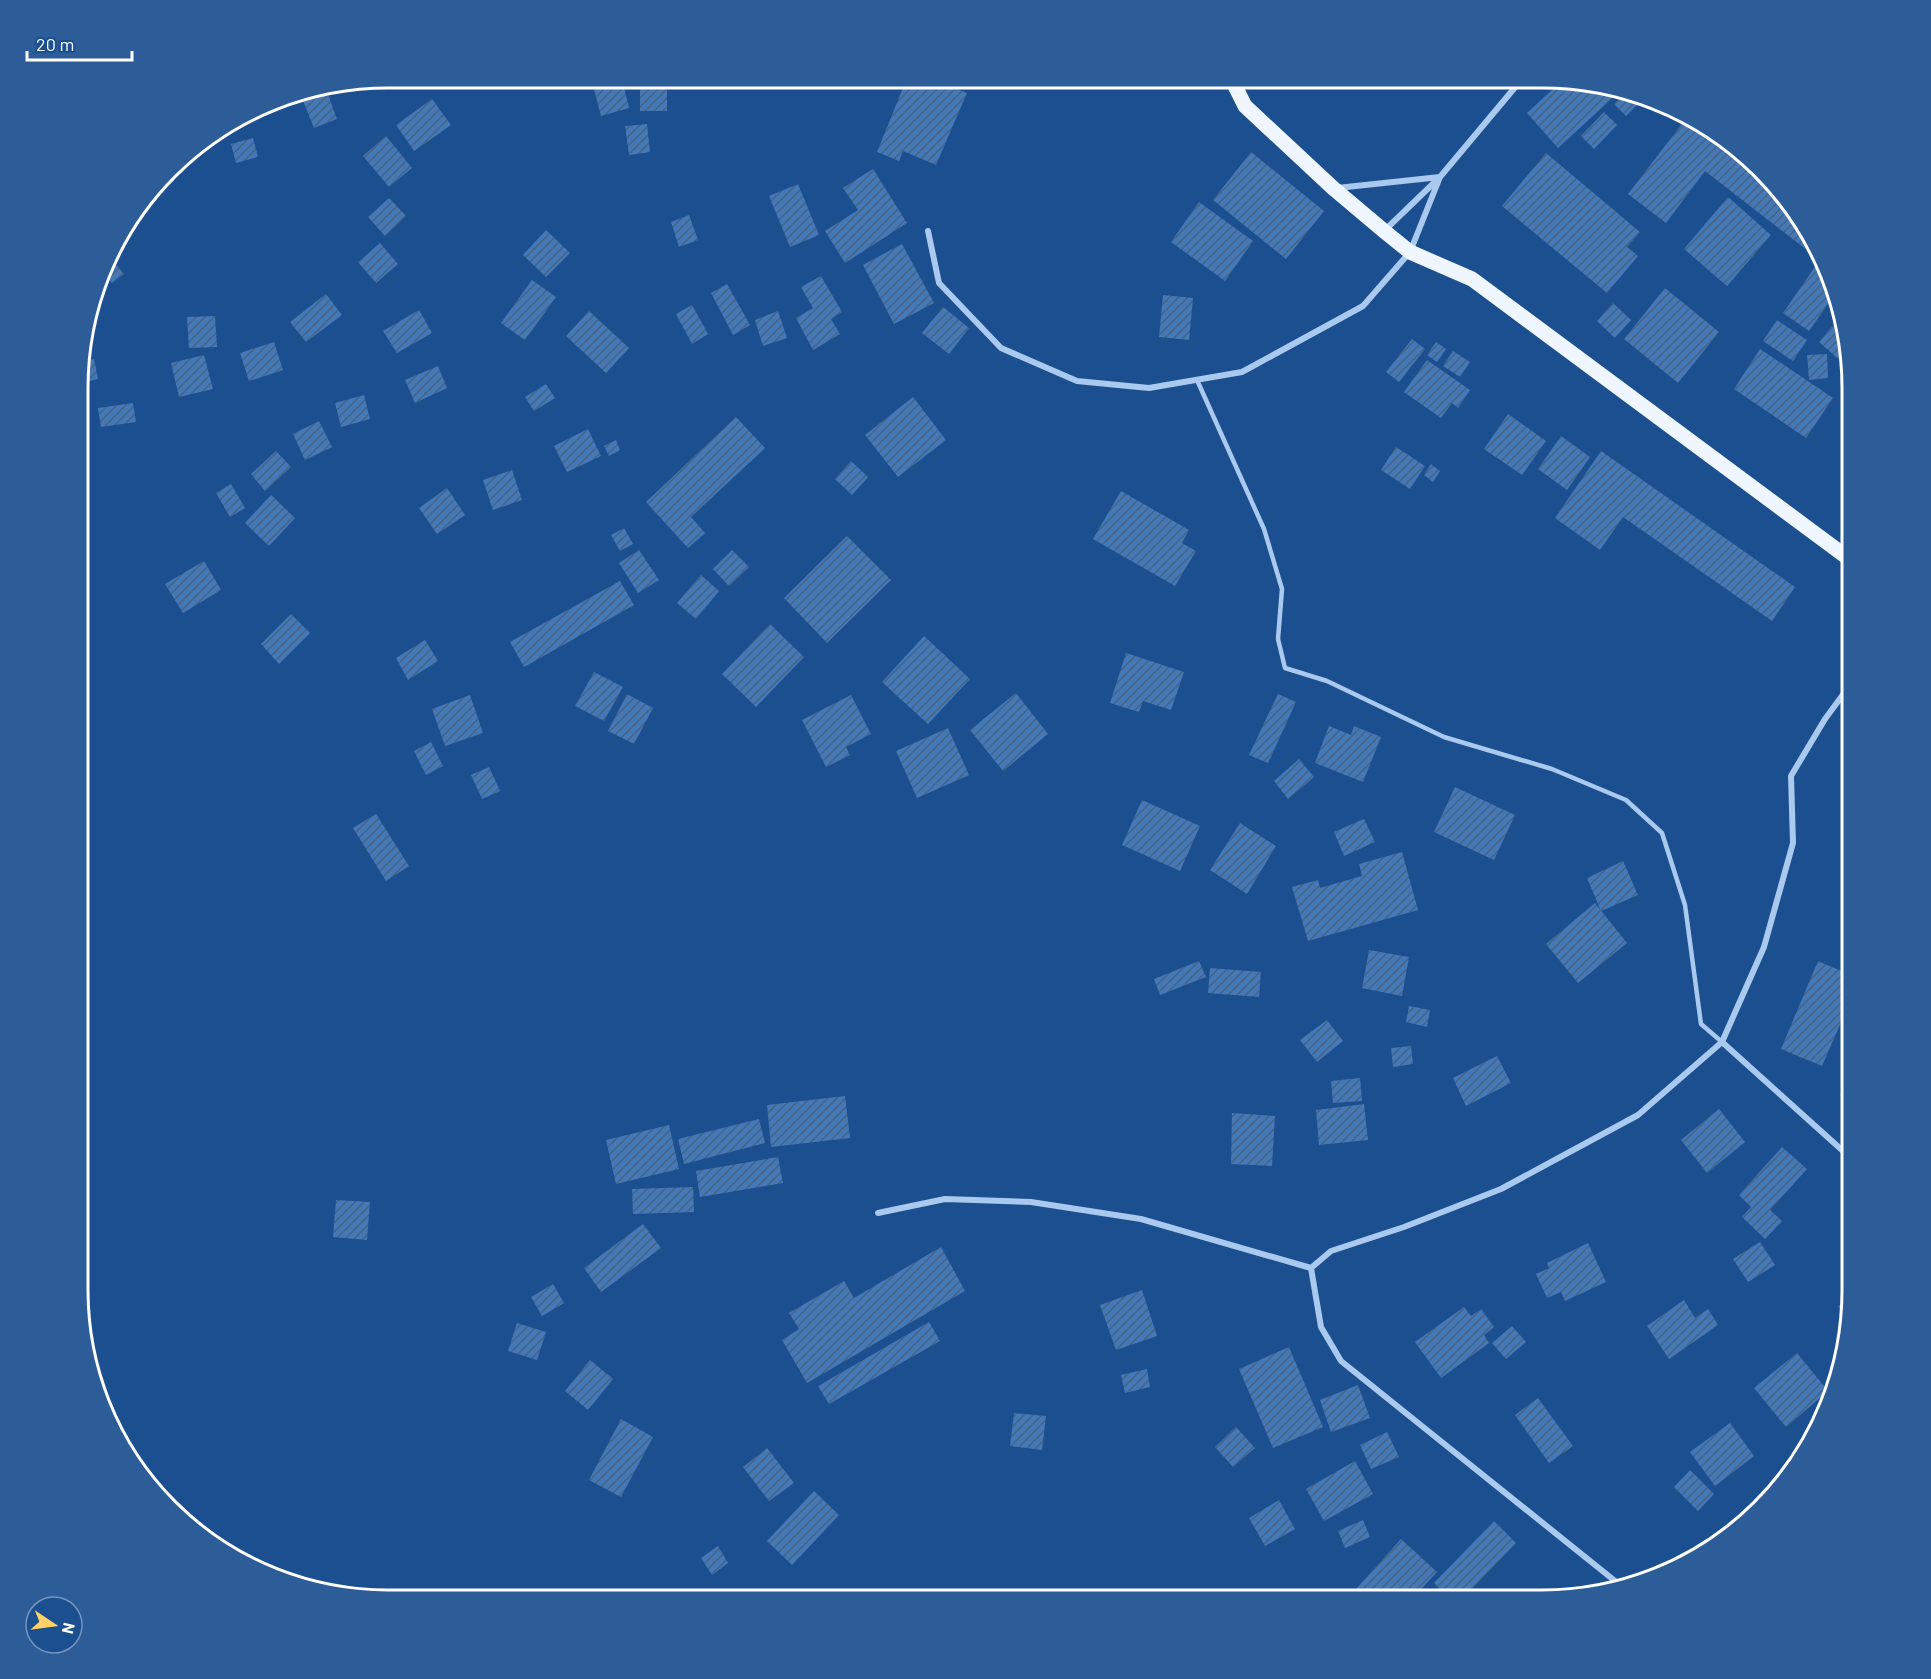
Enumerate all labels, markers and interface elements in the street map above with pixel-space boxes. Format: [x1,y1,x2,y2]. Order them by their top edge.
scale bar [27,24,132,62]
text: 20 m [36,33,74,55]
north arrow [24,1595,84,1655]
text: N [59,1621,80,1636]

